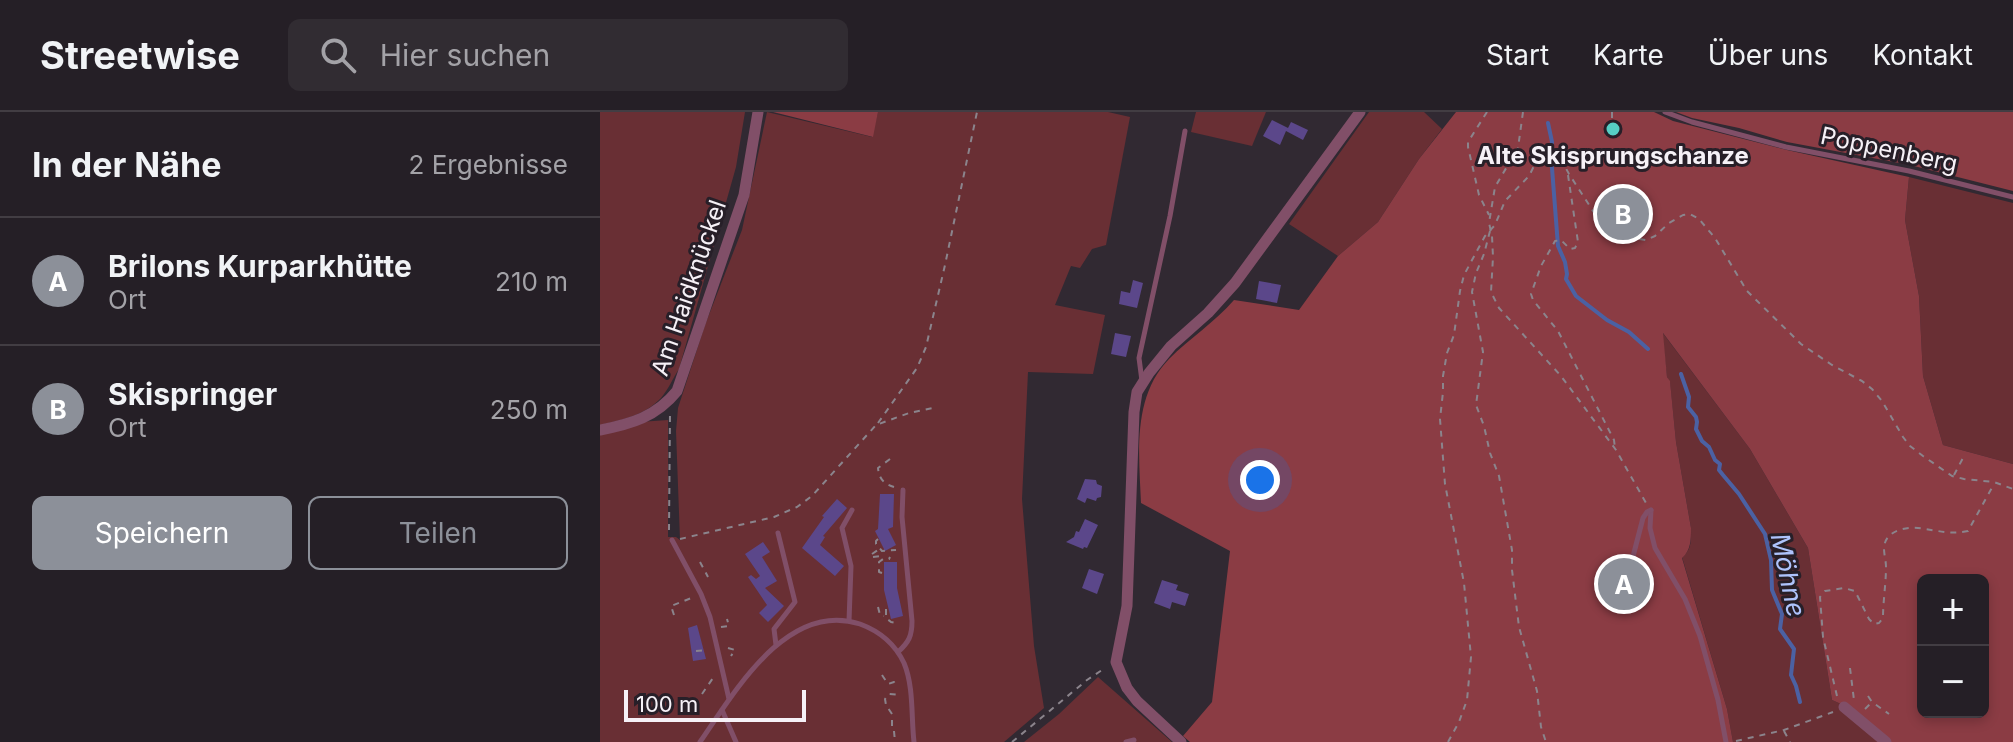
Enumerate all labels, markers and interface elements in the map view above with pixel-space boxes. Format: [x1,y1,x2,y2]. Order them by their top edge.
search box [288,19,848,91]
text: Streetwise [40,32,240,78]
icon: search [316,33,360,77]
text: Hier suchen [380,37,550,73]
text: Start [1486,38,1549,72]
text: Karte [1593,38,1664,72]
text: Über uns [1708,38,1828,72]
text: Kontakt [1872,38,1973,72]
marker: Alte Skisprungschanze [1604,120,1622,138]
street label: Poppenberg [1818,121,1960,178]
place label: Alte Skisprungschanze [1477,141,1749,170]
text: In der Nähe [32,144,221,185]
text: 2 Ergebnisse [409,149,568,180]
pin: B [1597,184,1649,244]
street label: Am Haidknückel [645,196,732,379]
text: Brilons Kurparkhütte [108,248,412,284]
text: A [48,266,68,297]
text: 210 m [495,266,568,297]
text: Ort [108,284,147,315]
text: Skispringer [108,376,277,412]
text: B [49,394,67,425]
text: 250 m [490,394,568,425]
text: Ort [108,412,147,443]
your location [1240,460,1280,500]
button: Speichern [32,496,292,570]
button: Teilen [308,496,568,570]
water label: Möhne [1765,530,1812,620]
pin: A [1598,554,1650,614]
map controls [1917,574,1989,718]
button: + [1917,574,1989,646]
button: − [1917,646,1989,718]
scale bar [624,686,806,722]
text: 100 m [636,691,698,717]

